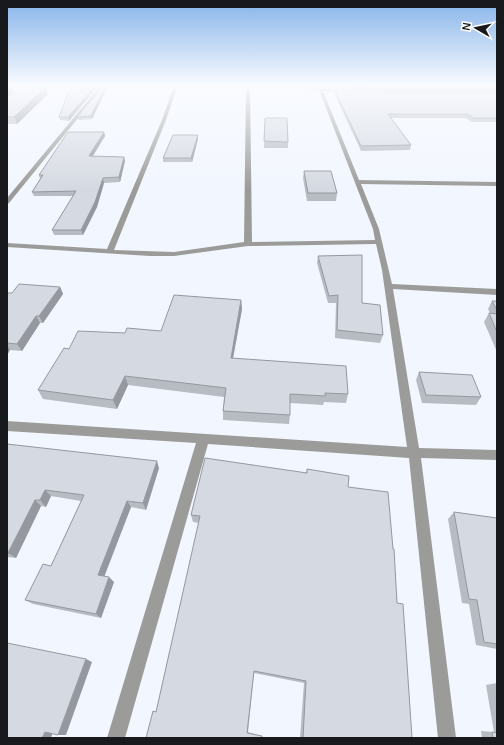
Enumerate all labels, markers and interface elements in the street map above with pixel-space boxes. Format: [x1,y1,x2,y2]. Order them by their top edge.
north arrow [456,8,496,48]
text: N [460,22,473,31]

